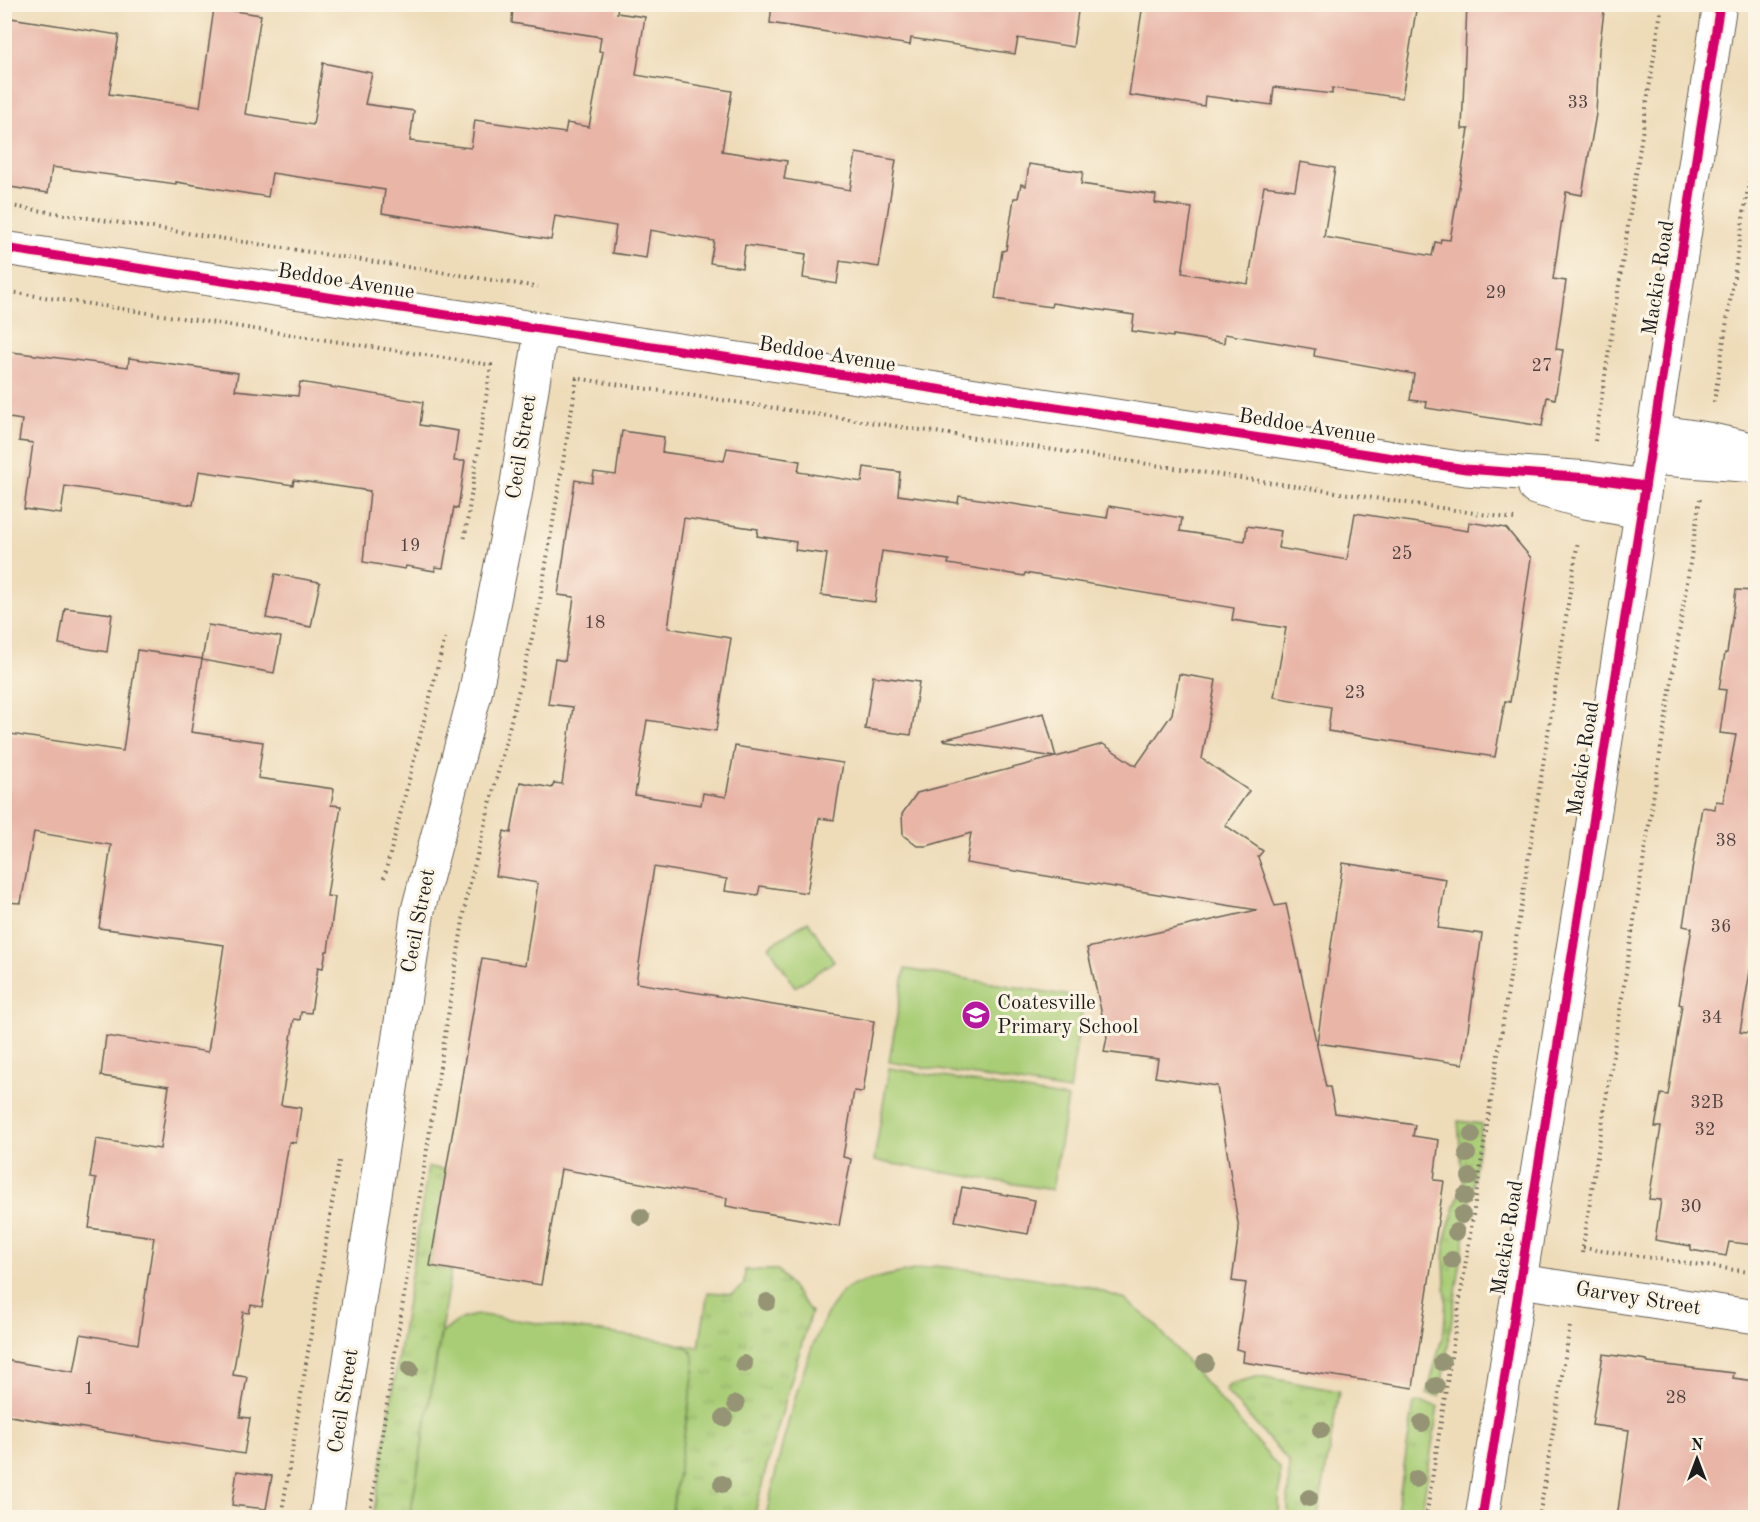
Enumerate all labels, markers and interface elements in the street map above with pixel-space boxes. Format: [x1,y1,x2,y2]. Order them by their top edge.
house number: 33 [1568,94,1588,112]
street label: Mackie Road [1640,219,1678,337]
street label: Beddoe Avenue [276,261,416,303]
house number: 29 [1486,284,1506,302]
street label: Beddoe Avenue [757,334,897,376]
house number: 27 [1532,357,1552,375]
street label: Cecil Street [503,393,541,501]
street label: Beddoe Avenue [1237,406,1377,448]
house number: 19 [400,537,420,555]
house number: 25 [1392,545,1412,563]
house number: 18 [585,614,605,632]
house number: 23 [1345,684,1365,702]
street label: Mackie Road [1565,700,1603,818]
house number: 38 [1716,832,1736,850]
street label: Cecil Street [399,867,439,975]
house number: 36 [1711,918,1731,936]
place label: Coatesville Primary School [997,993,1139,1038]
school or university icon: Coatesville Primary School [960,999,992,1031]
house number: 34 [1702,1009,1722,1027]
house number: 32B [1690,1094,1724,1112]
house number: 32 [1695,1121,1715,1139]
street label: Mackie Road [1489,1179,1527,1297]
house number: 30 [1681,1198,1701,1216]
street label: Garvey Street [1574,1279,1702,1319]
street label: Cecil Street [325,1347,363,1455]
house number: 1 [84,1380,94,1398]
house number: 28 [1666,1389,1686,1407]
north arrow [1667,1429,1727,1489]
text: N [1691,1438,1704,1454]

